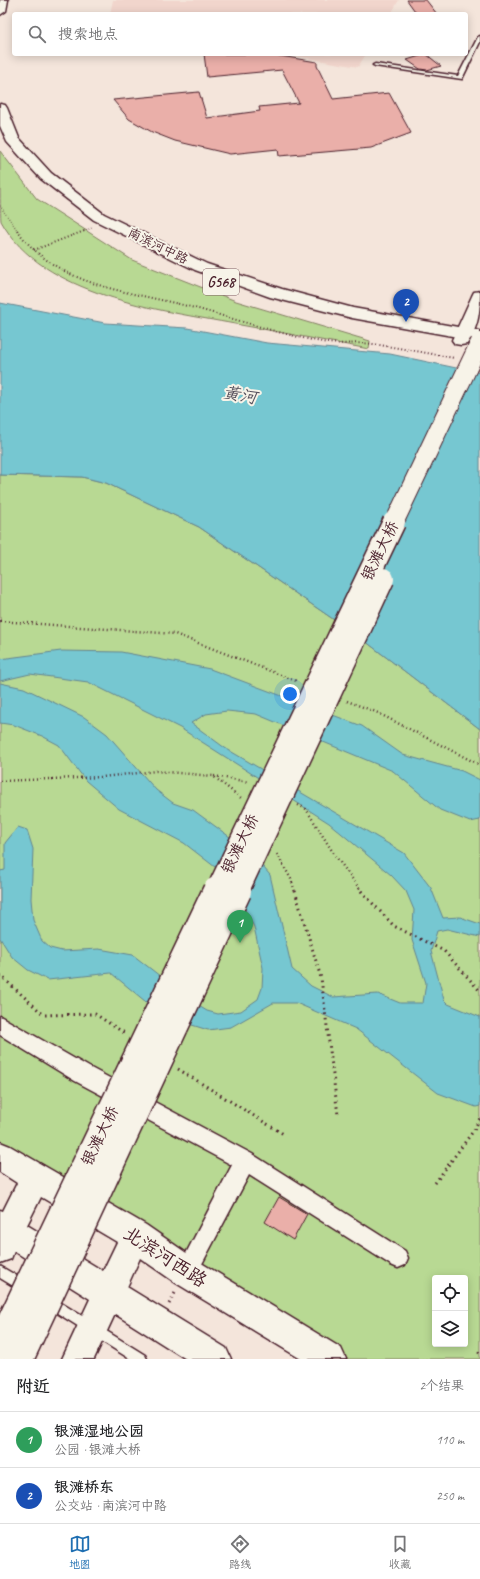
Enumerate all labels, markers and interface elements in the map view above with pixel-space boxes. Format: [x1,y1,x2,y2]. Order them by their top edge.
search box [12,12,468,56]
icon: search [26,23,48,45]
text: 搜索地点 [58,25,118,44]
street label: 南滨河中路 [125,225,191,267]
road number: G568 [203,269,239,295]
pin: 2 [393,289,419,322]
water label: 黄河 [221,382,262,409]
street label: 银滩大桥 [357,518,403,584]
your location [280,684,300,704]
street label: 银滩大桥 [217,811,263,877]
pin: 1 [227,910,253,943]
street label: 银滩大桥 [77,1103,123,1169]
street label: 北滨河西路 [119,1221,211,1293]
map controls [432,1275,468,1347]
button: locate [432,1275,468,1311]
button: layers [432,1311,468,1347]
text: 附近 [16,1376,50,1397]
text: 2个结果 [419,1378,464,1394]
text: 银滩湿地公园 [54,1422,144,1441]
text: 1 [26,1432,32,1448]
text: 110 m [436,1432,464,1448]
text: 公园 · 银滩大桥 [54,1442,141,1458]
text: 银滩桥东 [54,1478,114,1497]
text: 2 [26,1488,32,1504]
text: 250 m [436,1488,464,1504]
text: 公交站 · 南滨河中路 [54,1498,167,1514]
tab: 地图 [69,1533,91,1571]
tab: 路线 [229,1533,251,1571]
tab: 收藏 [389,1533,411,1571]

